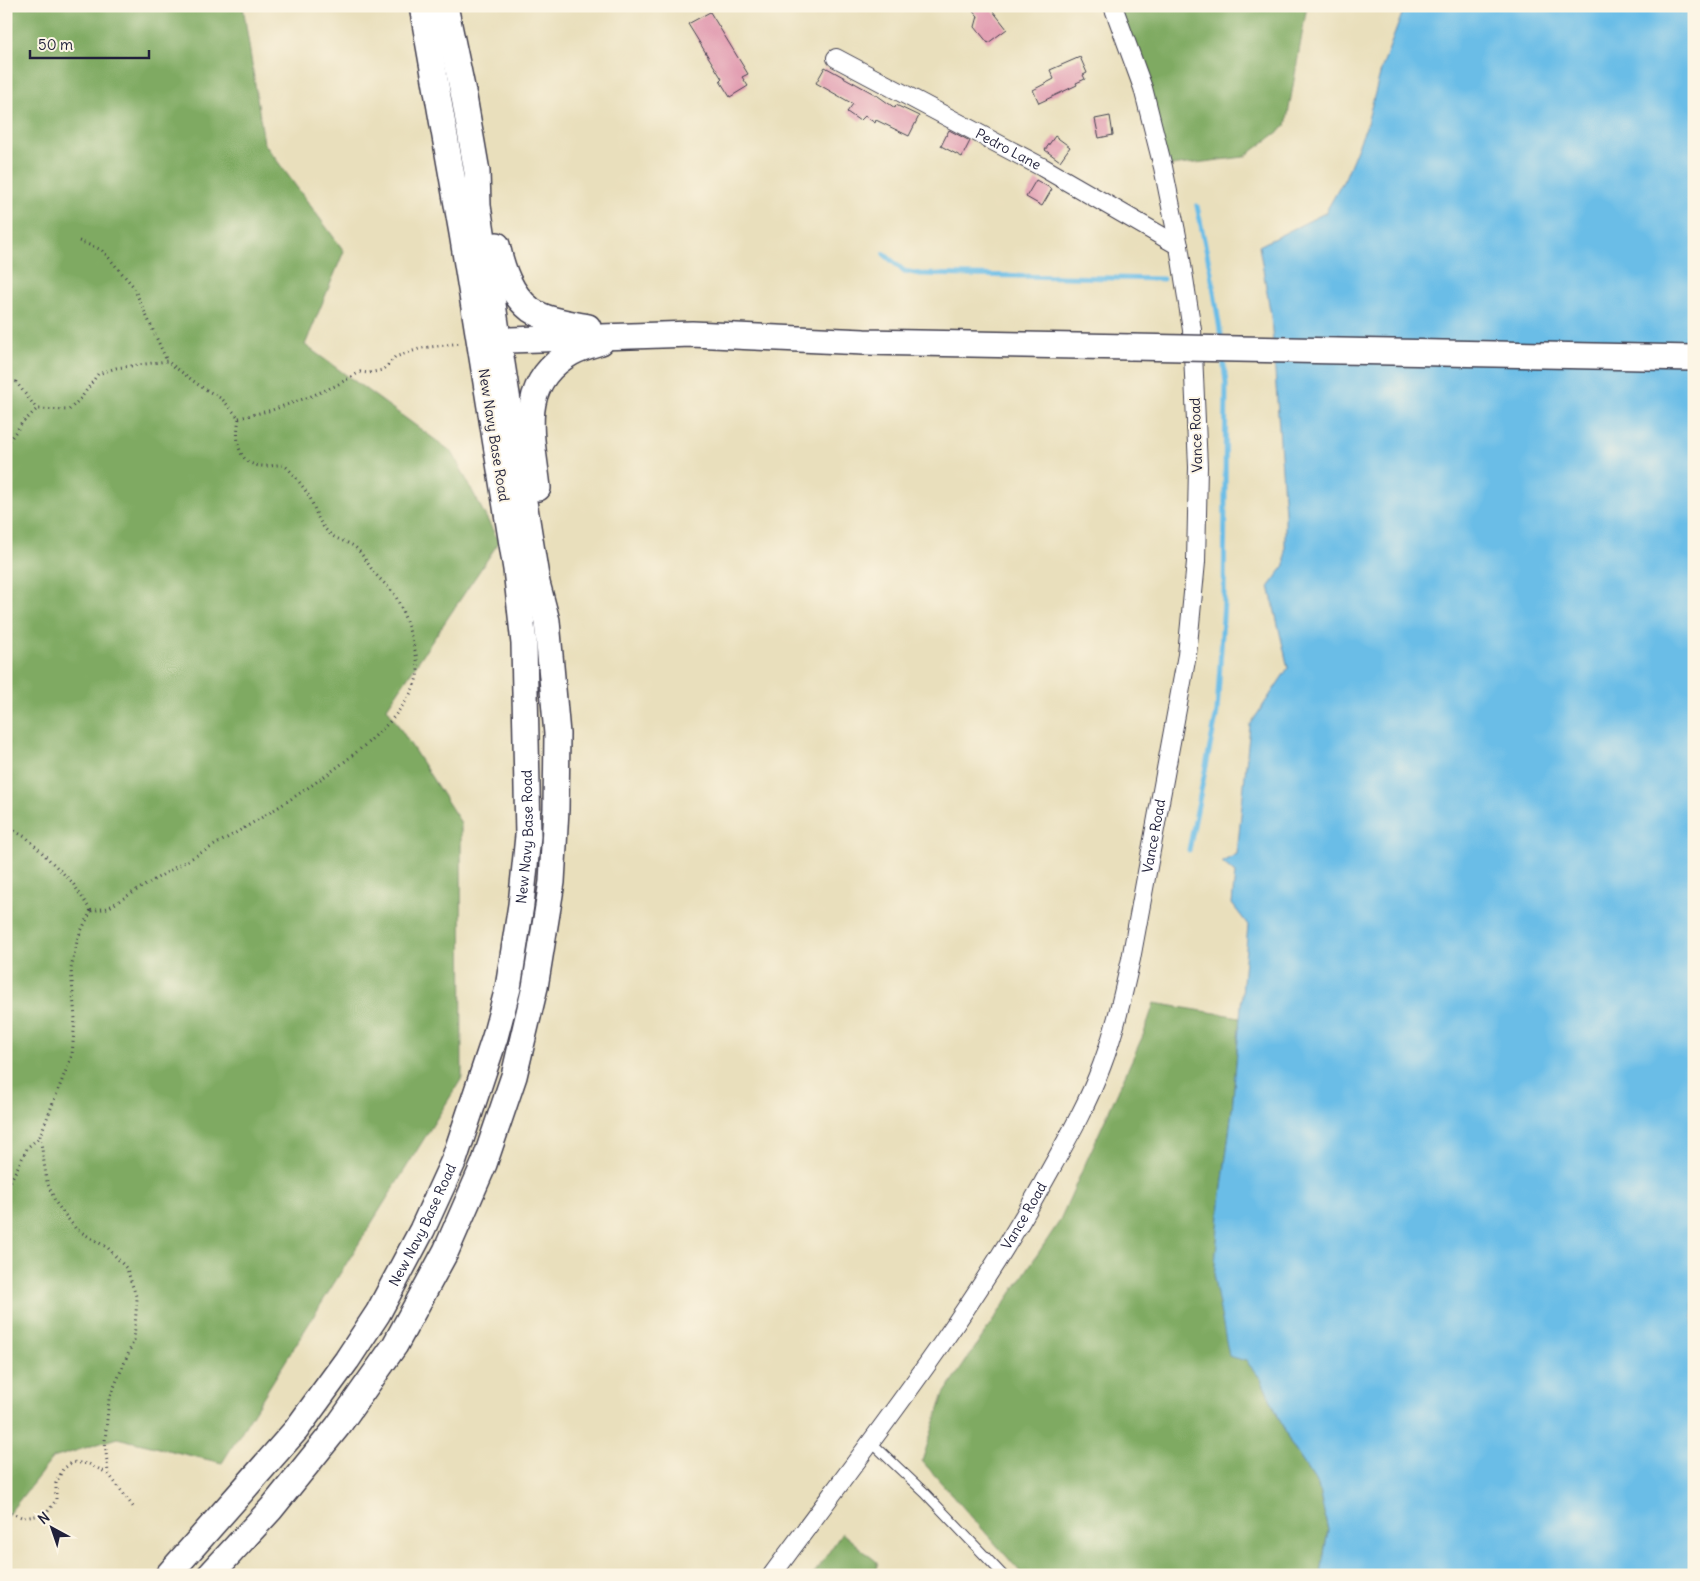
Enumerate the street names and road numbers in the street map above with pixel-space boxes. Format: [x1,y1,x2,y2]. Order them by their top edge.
street label: Pedro Lane [972,124,1044,174]
street label: New Navy Base Road [475,367,513,503]
street label: Vance Road [1186,397,1206,473]
street label: New Navy Base Road [512,770,537,905]
street label: Vance Road [1138,798,1169,875]
street label: New Navy Base Road [385,1161,460,1289]
street label: Vance Road [997,1179,1051,1253]

